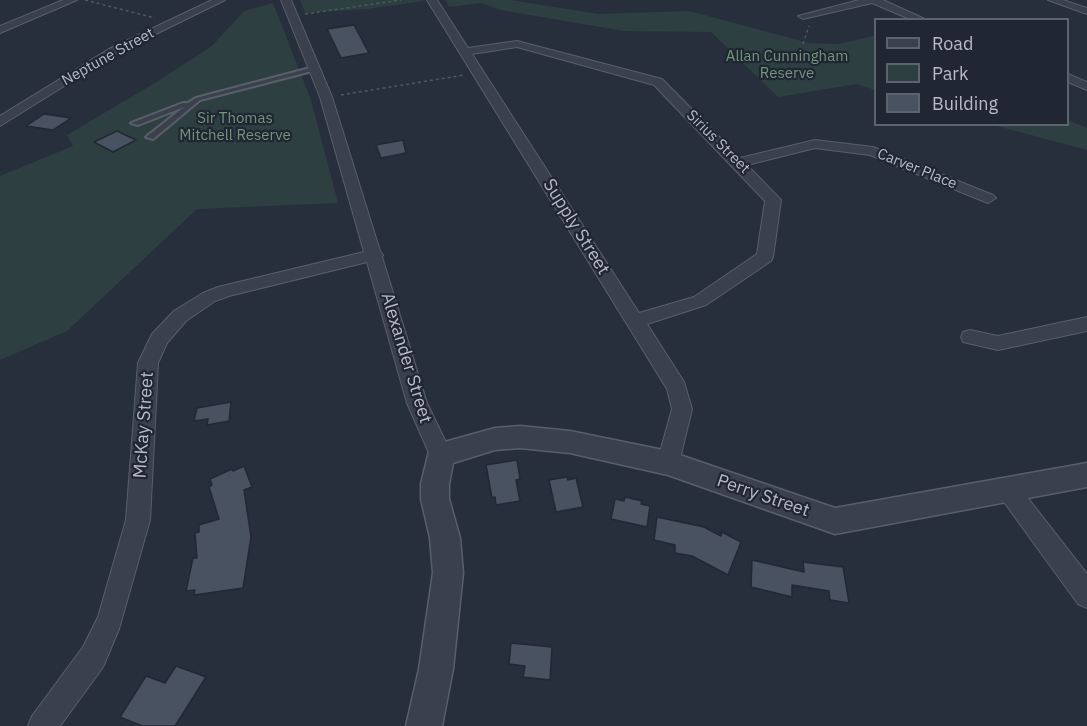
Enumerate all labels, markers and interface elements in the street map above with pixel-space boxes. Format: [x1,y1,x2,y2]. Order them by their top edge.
legend [874,18,1069,126]
street label: Neptune Street [59,24,157,90]
text: Road [932,32,973,55]
park label: Allan Cunningham Reserve [726,48,848,83]
text: Park [932,62,968,85]
text: Building [932,92,998,115]
street label: Sirius Street [683,107,753,177]
park label: Sir Thomas Mitchell Reserve [179,110,291,145]
street label: Carver Place [875,145,959,193]
street label: Supply Street [538,175,614,279]
street label: Alexander Street [376,290,436,426]
street label: McKay Street [129,371,159,479]
street label: Perry Street [714,470,812,522]

